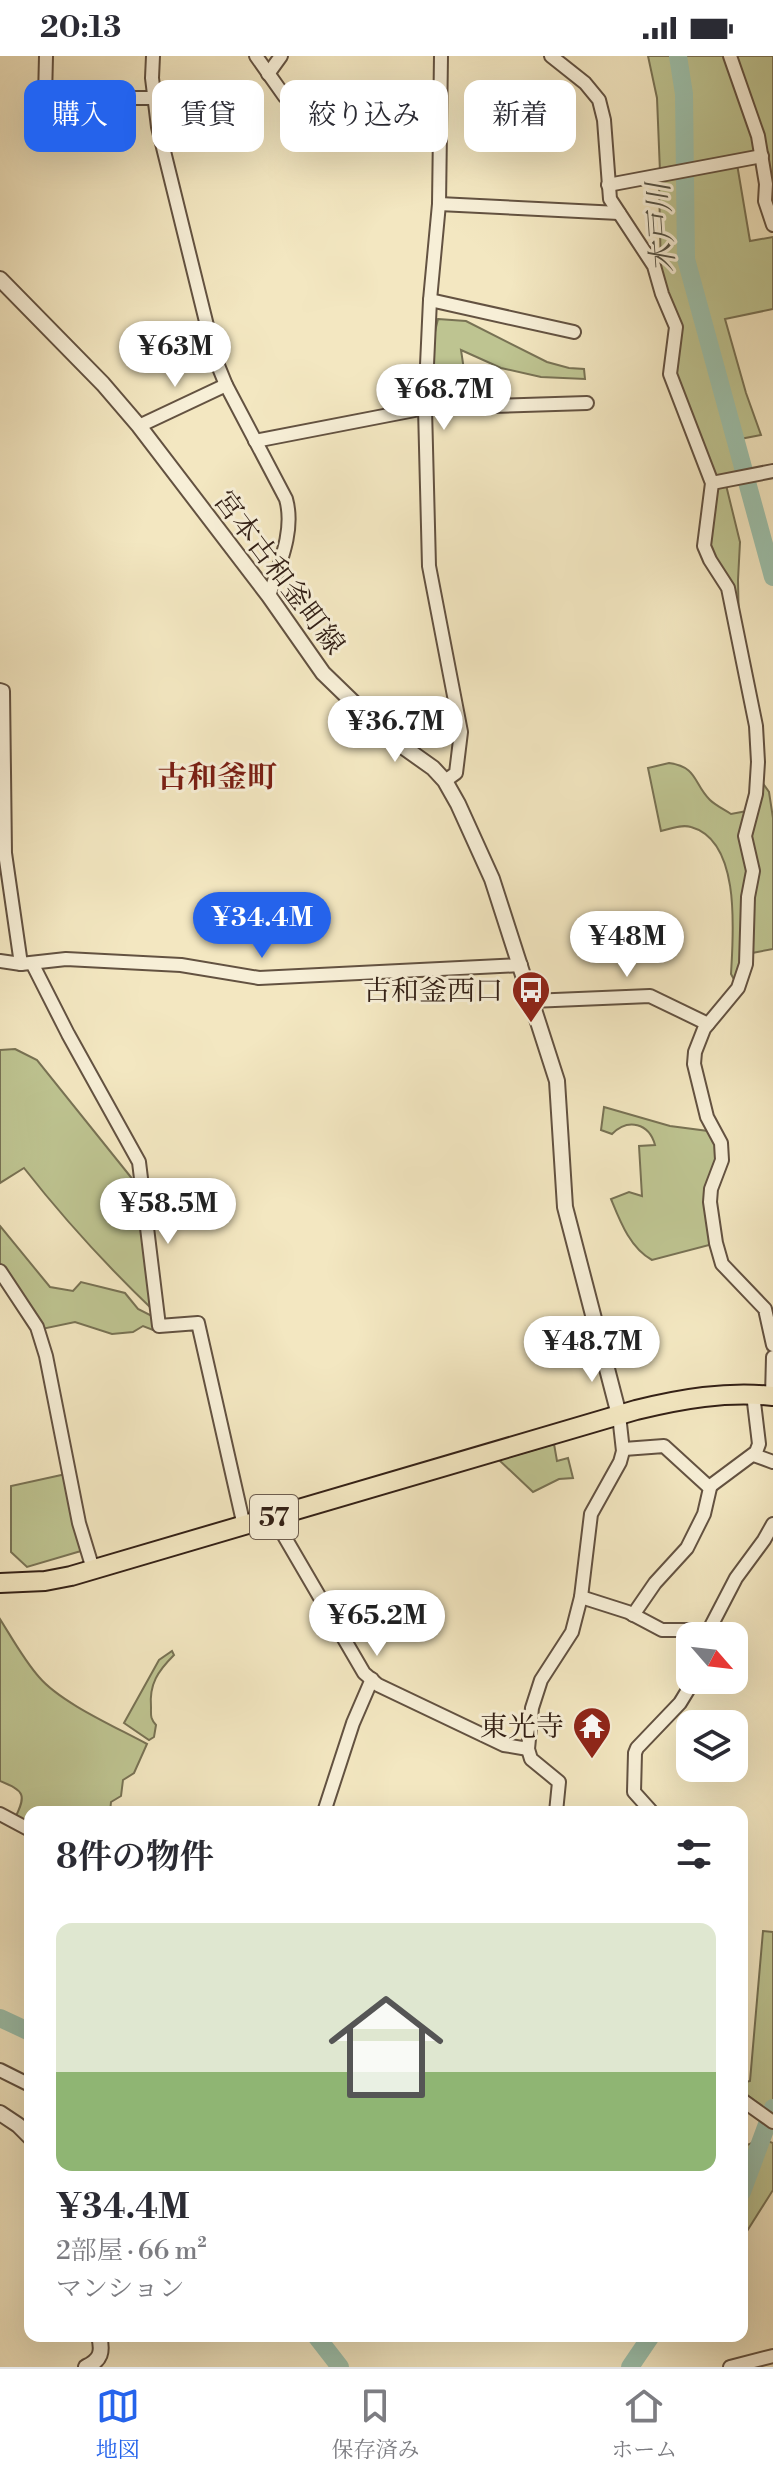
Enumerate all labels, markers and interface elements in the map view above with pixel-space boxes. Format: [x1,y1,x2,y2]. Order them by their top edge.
text: 20:13 [40,9,121,47]
chip: 購入 [24,80,136,152]
chip: 賃貸 [152,80,264,152]
chip: 絞り込み [280,80,448,152]
chip: 新着 [464,80,576,152]
water label: 木戸川 [640,179,684,274]
pin: ¥63M [128,321,222,389]
text: ¥63M [137,331,213,363]
pin: ¥68.7M [379,364,509,432]
text: ¥68.7M [394,374,494,406]
street label: 宮本古和釜町線 [206,484,352,662]
pin: ¥36.7M [330,696,460,764]
text: ¥36.7M [346,706,444,738]
district label: 古和釜町 [157,759,277,797]
pin: ¥34.4M [197,892,327,960]
text: ¥34.4M [211,902,313,934]
pin: ¥48M [580,911,674,979]
text: ¥48M [588,921,666,953]
bus stop icon: 古和釜西口 [510,969,552,1024]
place label: 古和釜西口 [363,974,503,1009]
pin: ¥58.5M [103,1178,233,1246]
text: ¥58.5M [118,1188,218,1220]
pin: ¥48.7M [527,1316,657,1384]
text: ¥48.7M [542,1326,642,1358]
road number: 57 [250,1495,298,1539]
pin: ¥65.2M [312,1590,442,1658]
text: ¥65.2M [327,1600,427,1632]
north arrow [676,1622,748,1694]
map controls [676,1622,748,1782]
temple icon: 東光寺 [571,1705,613,1760]
place label: 東光寺 [480,1710,564,1745]
button: layers [676,1710,748,1782]
icon: filters [672,1832,716,1876]
text: 8件の物件 [56,1837,214,1879]
icon: home [314,1975,458,2119]
text: ¥34.4M [56,2187,189,2229]
text: 2部屋 · 66 m² [56,2235,207,2267]
text: マンション [56,2273,185,2305]
tab: 地図 [96,2384,140,2464]
tab: 保存済み [331,2384,419,2464]
tab: ホーム [611,2384,677,2464]

